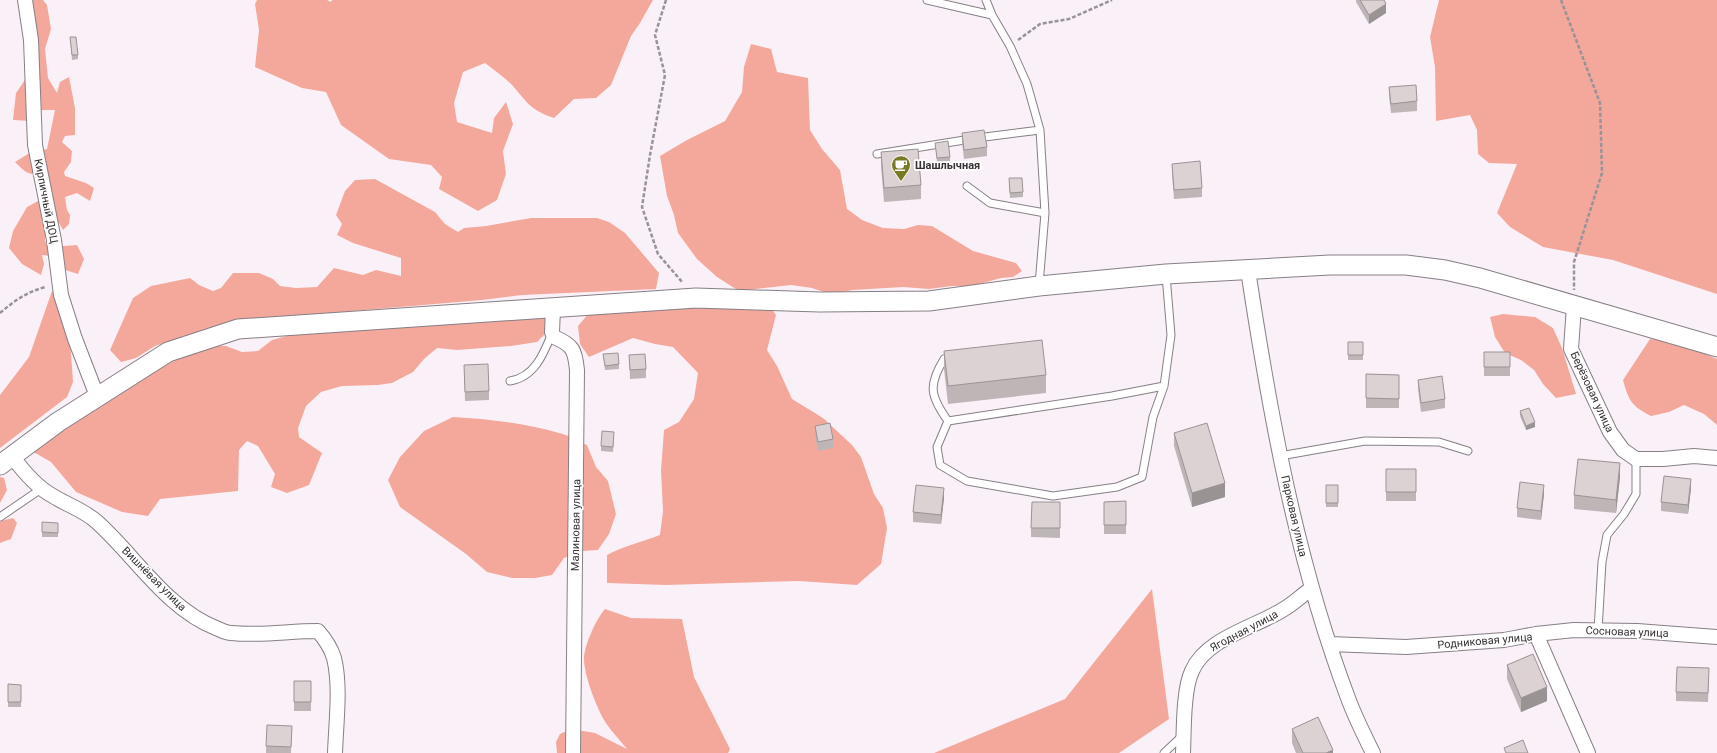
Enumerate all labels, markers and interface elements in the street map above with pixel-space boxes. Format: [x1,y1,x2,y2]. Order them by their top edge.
cafe icon: Шашлычная [890,154,912,182]
street label: Кирпичный ДОЦ [31,158,61,244]
place label: Шашлычная [915,159,980,172]
street label: Берёзовая улица [1568,349,1616,435]
street label: Парковая улица [1278,474,1310,558]
street label: Малиновая улица [569,479,583,571]
street label: Вишнёвая улица [119,544,189,614]
street label: Ягодная улица [1208,608,1280,654]
street label: Сосновая улица [1585,624,1669,640]
street label: Родниковая улица [1437,630,1533,652]

